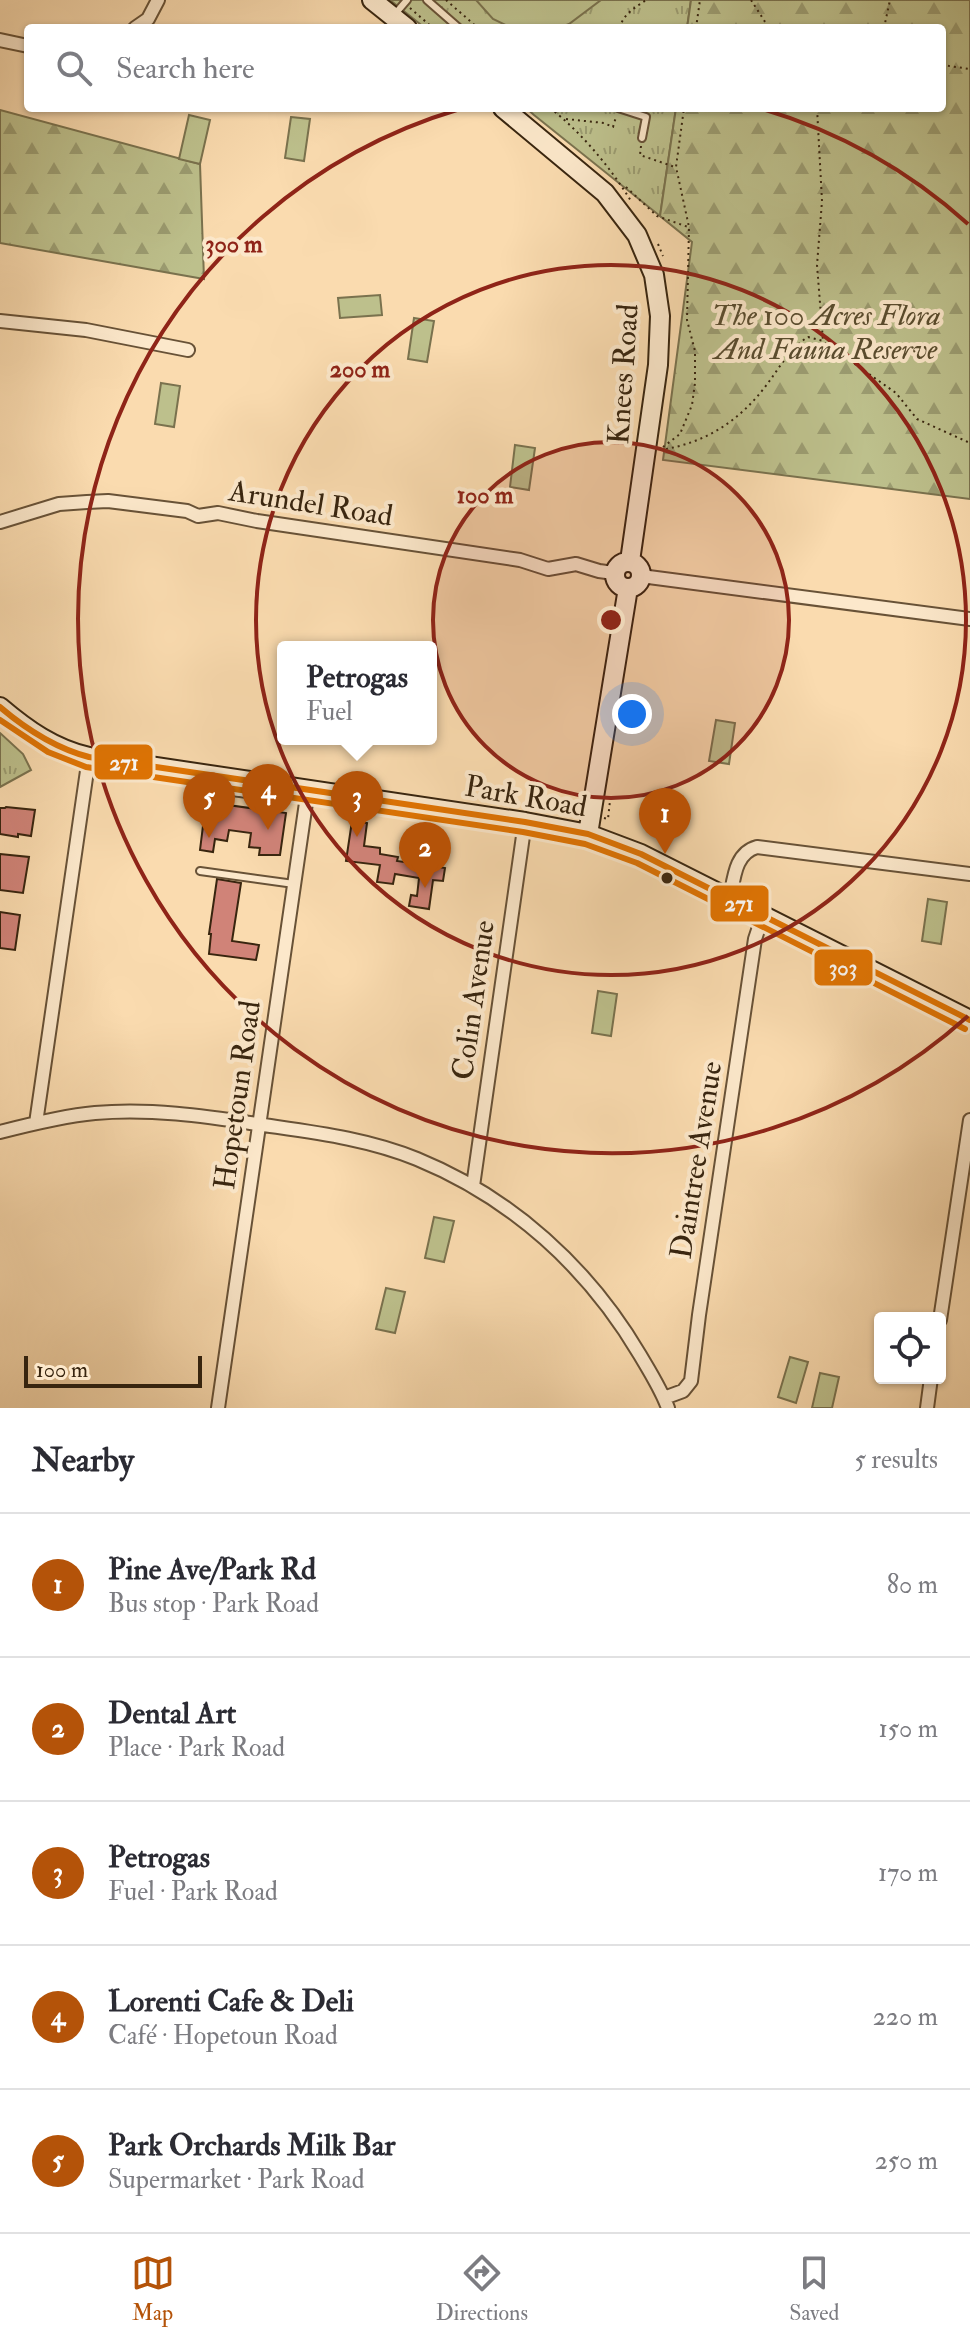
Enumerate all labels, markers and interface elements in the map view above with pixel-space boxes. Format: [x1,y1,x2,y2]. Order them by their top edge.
search box [24,24,946,112]
icon: search [52,46,96,90]
text: Search here [116,50,255,87]
text: 300 m [205,229,263,260]
park label: The 100 Acres Flora And Fauna Reserve [711,297,941,368]
street label: Knees Road [600,302,647,446]
text: 200 m [330,354,391,385]
street label: Arundel Road [225,472,396,535]
text: 100 m [457,480,514,511]
centre of rings [597,606,625,634]
popup [277,641,437,745]
text: Petrogas [306,659,408,696]
your location [612,694,652,734]
text: Fuel [306,696,353,728]
line badge: 271 [93,743,154,781]
text: 271 [109,749,139,777]
pin: 4 [242,764,294,830]
street label: Park Road [462,768,590,825]
pin: 3 [331,771,383,837]
pin: 5 [183,772,235,838]
pin: 1 [639,788,691,854]
pin: 2 [399,822,451,888]
unlabelled marker [659,870,675,886]
line badge: 271 [709,884,770,923]
text: 271 [724,890,754,918]
street label: Colin Avenue [444,918,503,1082]
line badge: 303 [813,948,874,987]
text: 303 [829,954,857,982]
street label: Hopetoun Road [206,998,269,1192]
street label: Daintree Avenue [663,1059,730,1261]
map controls [874,1312,946,1384]
button: locate [874,1312,946,1384]
scale bar [24,1352,202,1388]
text: 100 m [36,1356,88,1384]
text: Nearby [32,1439,134,1482]
text: 5 results [854,1444,938,1476]
text: Pine Ave/Park Rd [108,1551,316,1588]
text: 1 [53,1569,63,1601]
text: 80 m [887,1569,938,1601]
text: Bus stop · Park Road [108,1588,319,1620]
text: Dental Art [108,1695,236,1732]
text: 2 [51,1713,65,1745]
text: 150 m [879,1713,938,1745]
text: Place · Park Road [108,1732,285,1764]
text: Petrogas [108,1839,210,1876]
text: 3 [53,1857,63,1889]
text: 170 m [878,1857,938,1889]
text: Fuel · Park Road [108,1876,278,1908]
text: Lorenti Cafe & Deli [108,1983,354,2020]
text: 4 [51,2001,65,2033]
text: 220 m [873,2001,938,2033]
text: Café · Hopetoun Road [108,2020,338,2052]
text: Park Orchards Milk Bar [108,2127,395,2164]
text: 5 [52,2145,64,2177]
text: 250 m [875,2145,938,2177]
text: Supermarket · Park Road [108,2164,365,2196]
tab: Map [131,2251,175,2327]
tab: Directions [436,2251,528,2327]
tab: Saved [789,2251,839,2327]

